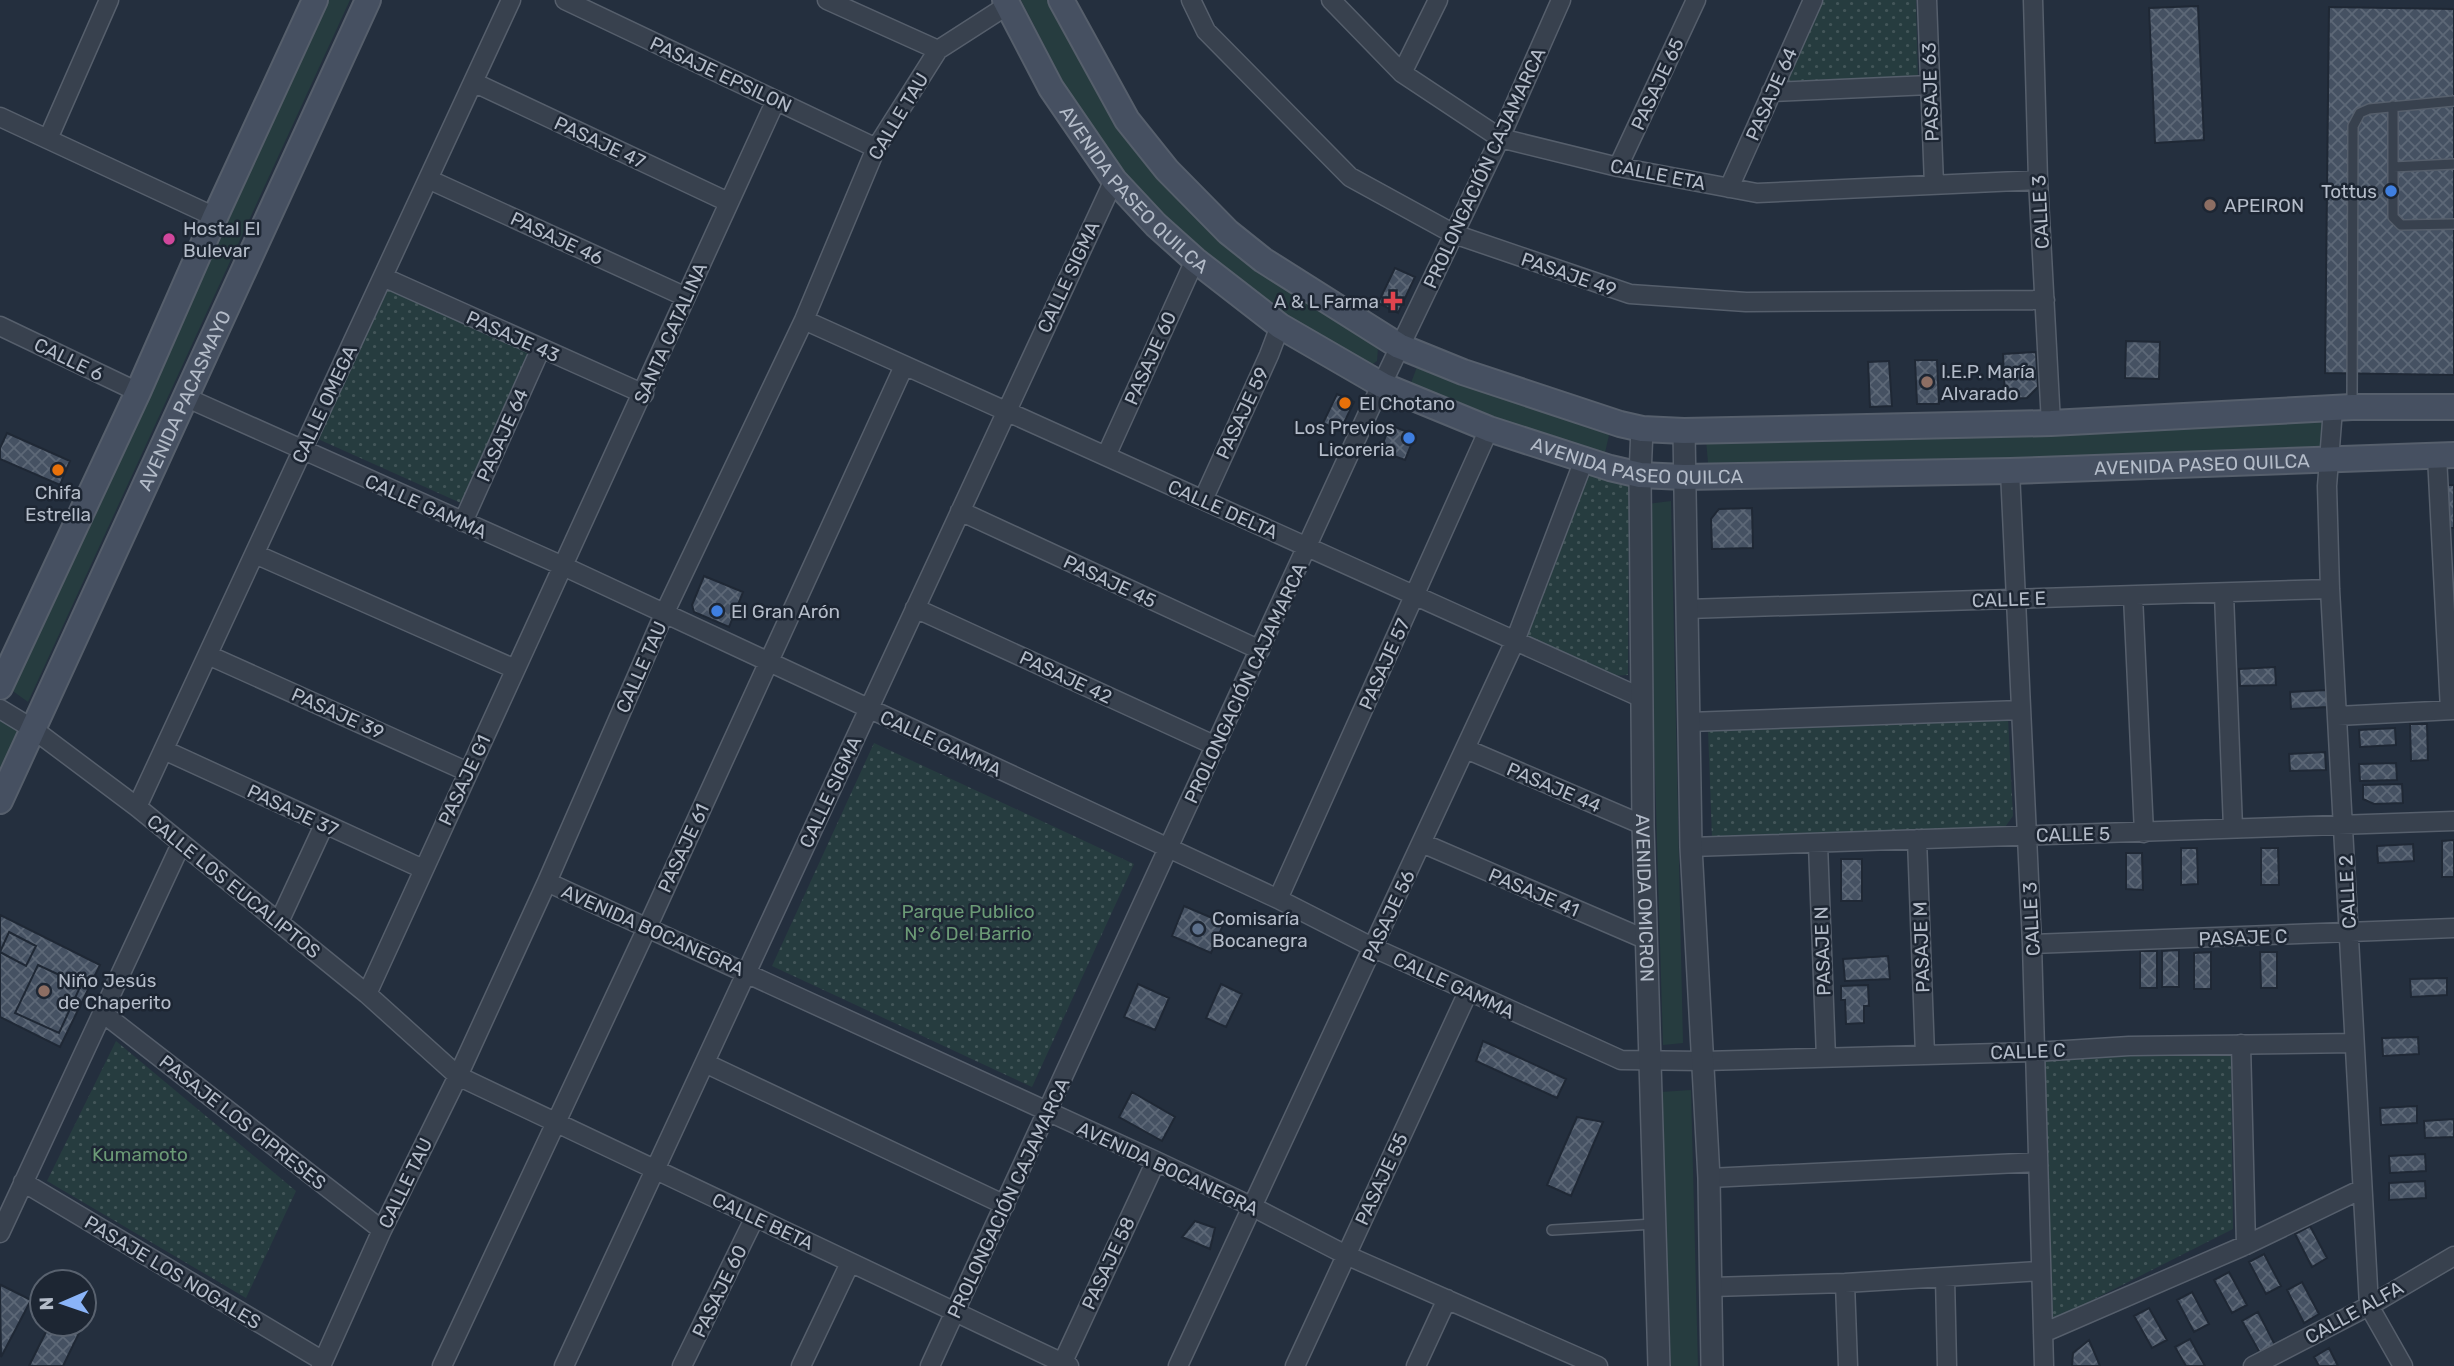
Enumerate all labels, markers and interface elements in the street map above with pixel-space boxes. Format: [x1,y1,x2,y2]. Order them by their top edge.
street label: PASAJE EPSILON [646,32,795,117]
street label: PASAJE 65 [1626,34,1689,134]
street label: PASAJE 63 [1917,42,1944,142]
street label: PROLONGACIÓN CAJAMARCA [1418,44,1551,292]
street label: PASAJE 64 [1741,44,1802,144]
street label: CALLE TAU [863,68,933,164]
street label: AVENIDA PASEO QUILCA [1055,101,1213,278]
street label: PASAJE 47 [551,111,649,174]
street label: CALLE ETA [1608,154,1708,195]
street label: CALLE 3 [2027,174,2054,250]
place label: Tottus [2321,180,2377,203]
marker: Tottus [2383,183,2399,199]
place label: APEIRON [2224,194,2304,217]
marker: APEIRON [2202,197,2218,213]
street label: PASAJE 46 [507,207,607,270]
place label: Hostal El Bulevar [183,217,260,262]
street label: CALLE SIGMA [1033,217,1104,337]
marker: Hostal El Bulevar [161,231,177,247]
street label: PASAJE 49 [1518,247,1620,302]
street label: SANTA CATALINA [629,259,712,407]
place label: A & L Farma [1274,290,1379,313]
marker: A & L Farma [1385,293,1401,309]
street label: PASAJE 43 [463,306,563,367]
street label: AVENIDA PACASMAYO [133,307,236,494]
street label: PASAJE 60 [1120,308,1181,409]
street label: CALLE 6 [30,333,107,386]
street label: CALLE OMEGA [287,341,362,467]
place label: I.E.P. María Alvarado [1941,360,2035,405]
street label: PASAJE 59 [1211,364,1274,463]
marker: I.E.P. María Alvarado [1919,374,1935,390]
street label: PASAJE 64 [472,385,533,485]
place label: El Chotano [1359,392,1455,415]
marker: El Chotano [1337,395,1353,411]
place label: Los Previos Licoreria [1294,416,1395,461]
marker: Los Previos Licoreria [1401,430,1417,446]
street label: AVENIDA PASEO QUILCA [1528,432,1744,489]
street label: AVENIDA PASEO QUILCA [2094,449,2310,480]
marker: Chifa Estrella [50,462,66,478]
street label: CALLE GAMMA [361,469,491,544]
street label: CALLE DELTA [1164,475,1282,544]
place label: Chifa Estrella [25,481,91,526]
street label: PASAJE 45 [1060,550,1160,613]
street label: PROLONGACIÓN CAJAMARCA [1179,559,1312,807]
street label: CALLE E [1971,587,2047,612]
place label: El Gran Arón [731,600,840,623]
marker: El Gran Arón [709,603,725,619]
street label: PASAJE 57 [1354,615,1415,713]
street label: CALLE TAU [611,618,672,717]
street label: PASAJE 42 [1016,646,1116,709]
street label: PASAJE 39 [288,683,388,744]
street label: CALLE GAMMA [877,705,1005,782]
street label: PASAJE G1 [433,731,495,829]
street label: CALLE SIGMA [795,732,866,852]
street label: PASAJE 44 [1503,757,1604,818]
street label: PASAJE 37 [244,779,342,842]
street label: PASAJE 61 [653,800,714,896]
street label: CALLE LOS EUCALIPTOS [142,809,325,963]
street label: AVENIDA OMICRON [1631,814,1659,982]
street label: CALLE 5 [2036,822,2110,847]
street label: CALLE 2 [2334,854,2361,930]
street label: PASAJE 41 [1485,863,1582,922]
street label: PASAJE 56 [1357,866,1420,966]
street label: AVENIDA BOCANEGRA [558,880,748,981]
street label: CALLE 3 [2018,881,2045,957]
park label: Parque Publico N° 6 Del Barrio [901,900,1035,945]
street label: PASAJE M [1908,901,1935,993]
street label: PASAJE N [1809,906,1836,996]
place label: Comisaría Bocanegra [1212,907,1308,952]
marker: Comisaría Bocanegra [1190,921,1206,937]
street label: PASAJE C [2198,924,2288,951]
street label: CALLE GAMMA [1390,947,1518,1024]
place label: Niño Jesús de Chaperito [58,969,171,1014]
marker: Niño Jesús de Chaperito [36,983,52,999]
street label: CALLE C [1990,1039,2066,1064]
street label: PASAJE LOS CIPRESES [155,1050,331,1195]
street label: PROLONGACIÓN CAJAMARCA [942,1074,1075,1322]
street label: AVENIDA BOCANEGRA [1073,1116,1262,1221]
street label: PASAJE 55 [1350,1130,1413,1229]
street label: CALLE TAU [374,1134,437,1232]
park label: Kumamoto [92,1143,188,1166]
street label: CALLE BETA [708,1188,817,1255]
street label: PASAJE LOS NOGALES [80,1211,265,1334]
street label: PASAJE 58 [1077,1213,1140,1313]
street label: PASAJE 60 [687,1241,752,1341]
north arrow [28,1268,98,1338]
street label: CALLE ALFA [2301,1276,2408,1349]
text: N [35,1296,58,1311]

